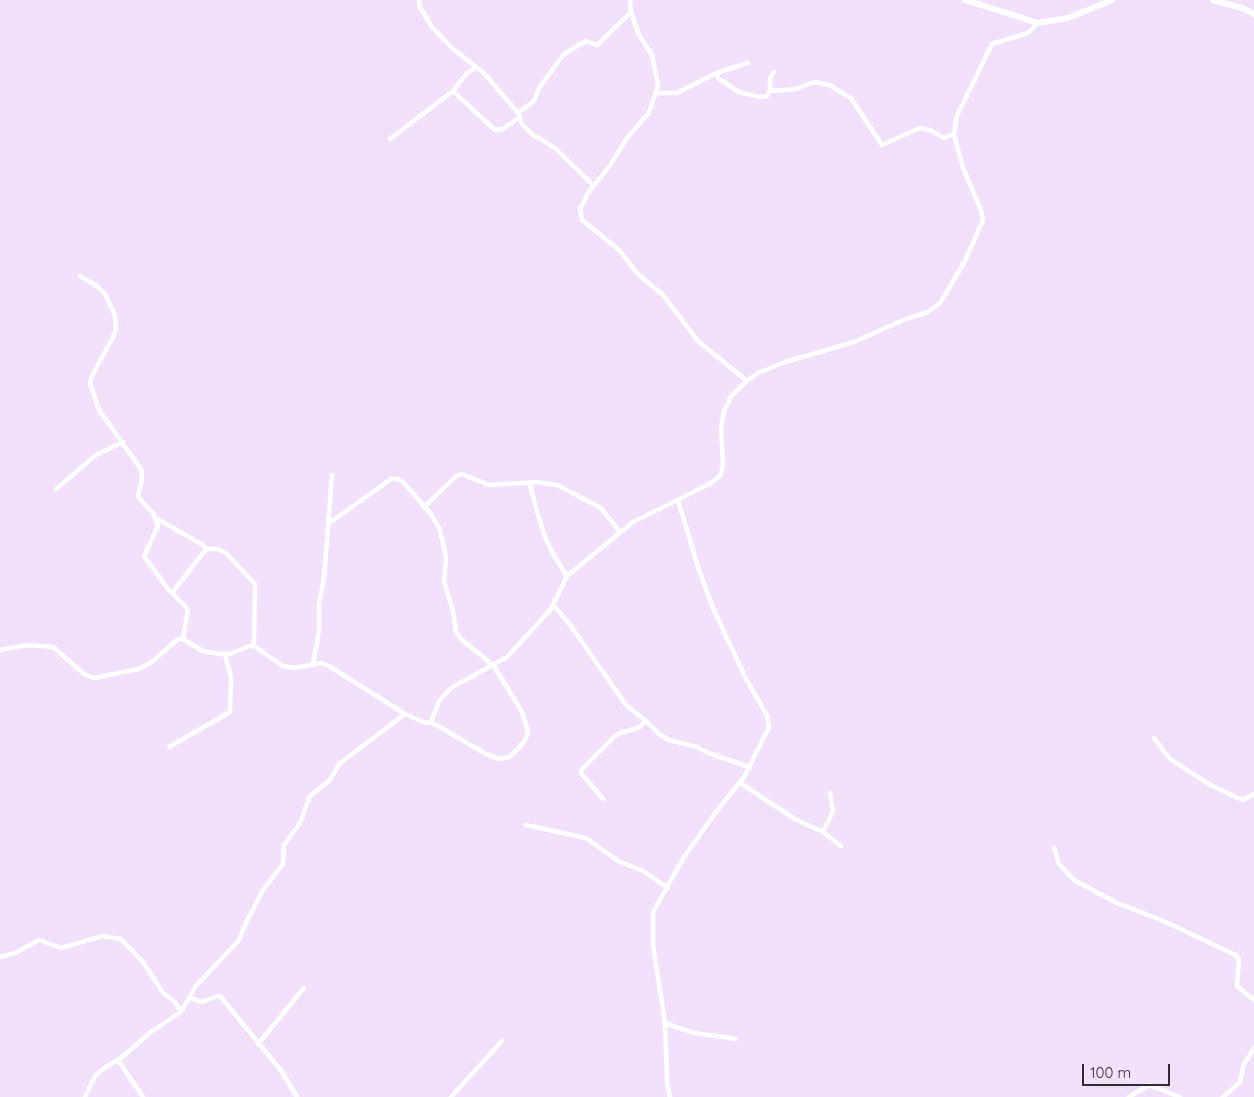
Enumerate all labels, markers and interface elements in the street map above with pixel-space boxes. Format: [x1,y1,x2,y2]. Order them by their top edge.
scale bar [1084,1054,1172,1086]
text: 100 m [1090,1063,1131,1082]

